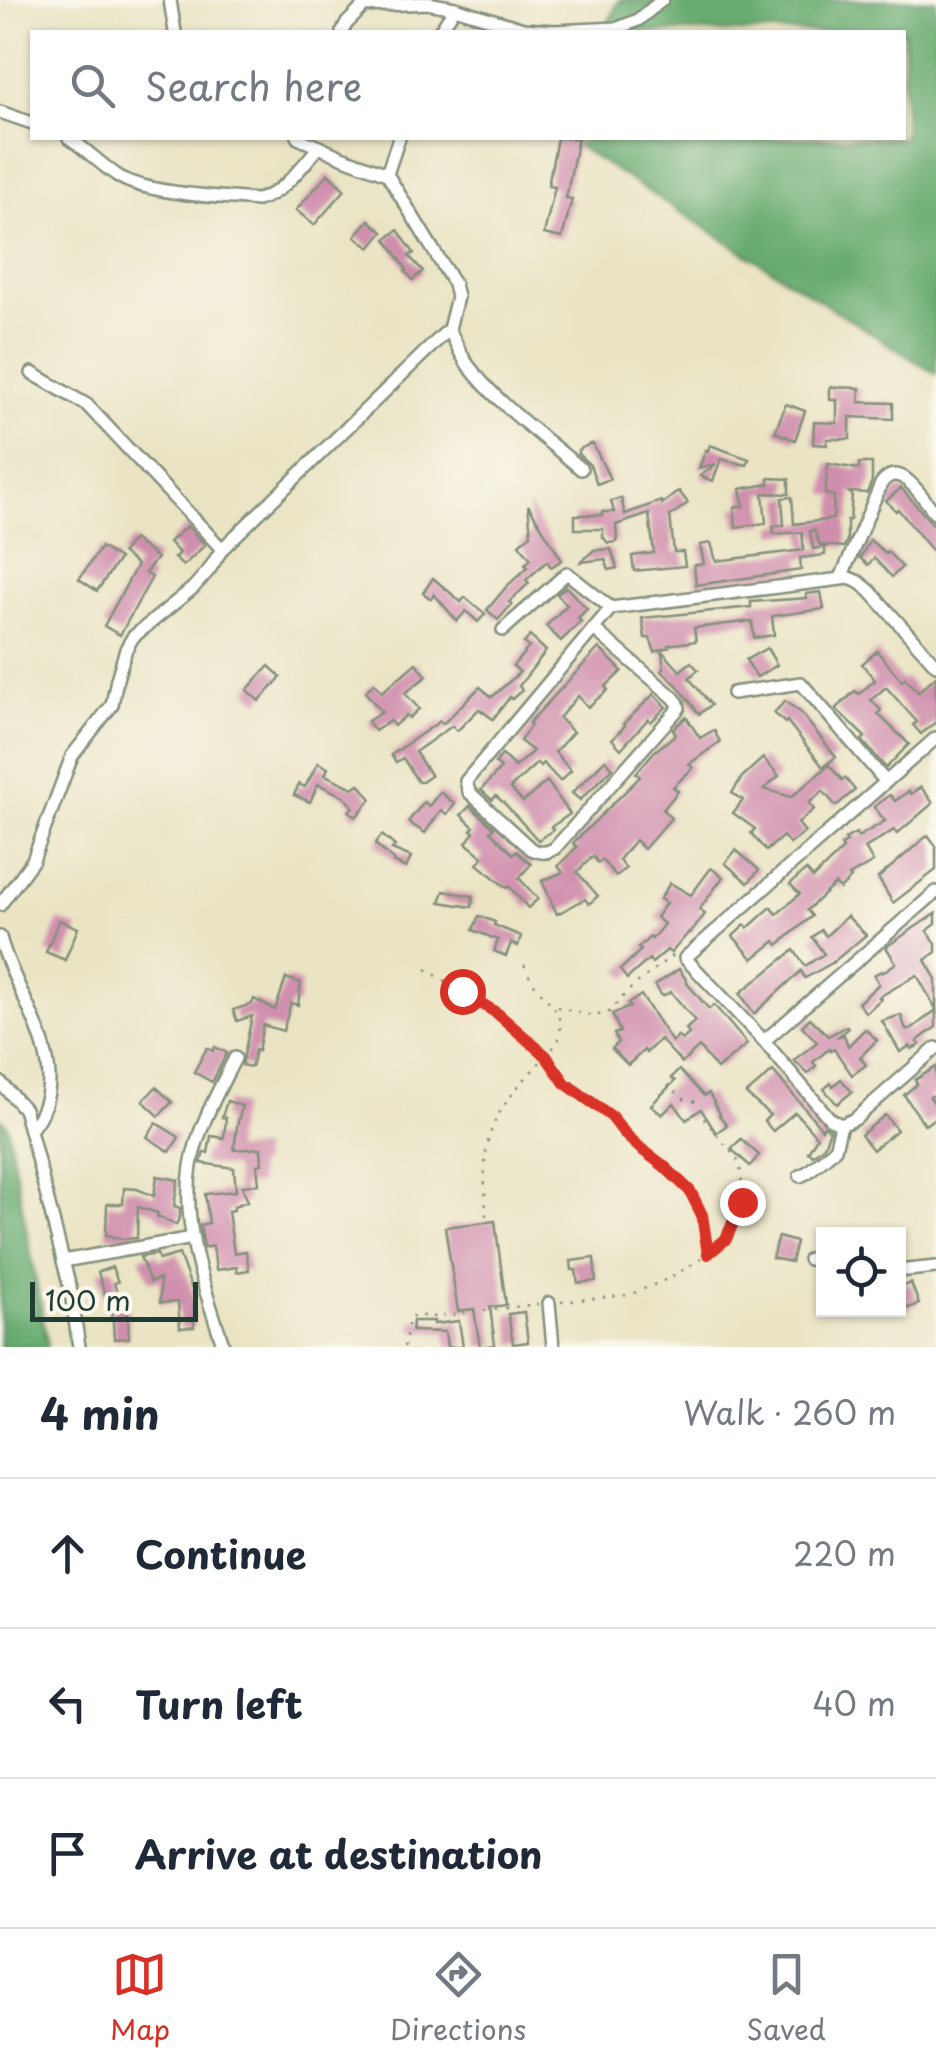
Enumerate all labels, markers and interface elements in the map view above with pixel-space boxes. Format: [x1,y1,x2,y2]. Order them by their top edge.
search box [30,30,906,140]
text: Search here [145,57,362,114]
icon: search [65,58,120,113]
route start [440,969,486,1015]
route end [720,1180,766,1226]
map controls [816,1227,906,1317]
button: locate [816,1227,906,1317]
scale bar [30,1277,198,1322]
text: 100 m [45,1278,131,1321]
text: 4 min [40,1381,160,1444]
text: Walk · 260 m [683,1388,896,1436]
text: Continue [135,1525,306,1582]
icon: ahead [40,1526,95,1581]
text: 220 m [793,1529,896,1577]
text: Turn left [135,1675,303,1732]
icon: left [40,1676,95,1731]
text: 40 m [812,1679,896,1727]
text: Arrive at destination [135,1825,543,1882]
icon: arrive [40,1826,95,1881]
tab: Map [110,1947,170,2050]
tab: Directions [390,1947,526,2050]
tab: Saved [746,1947,826,2050]

